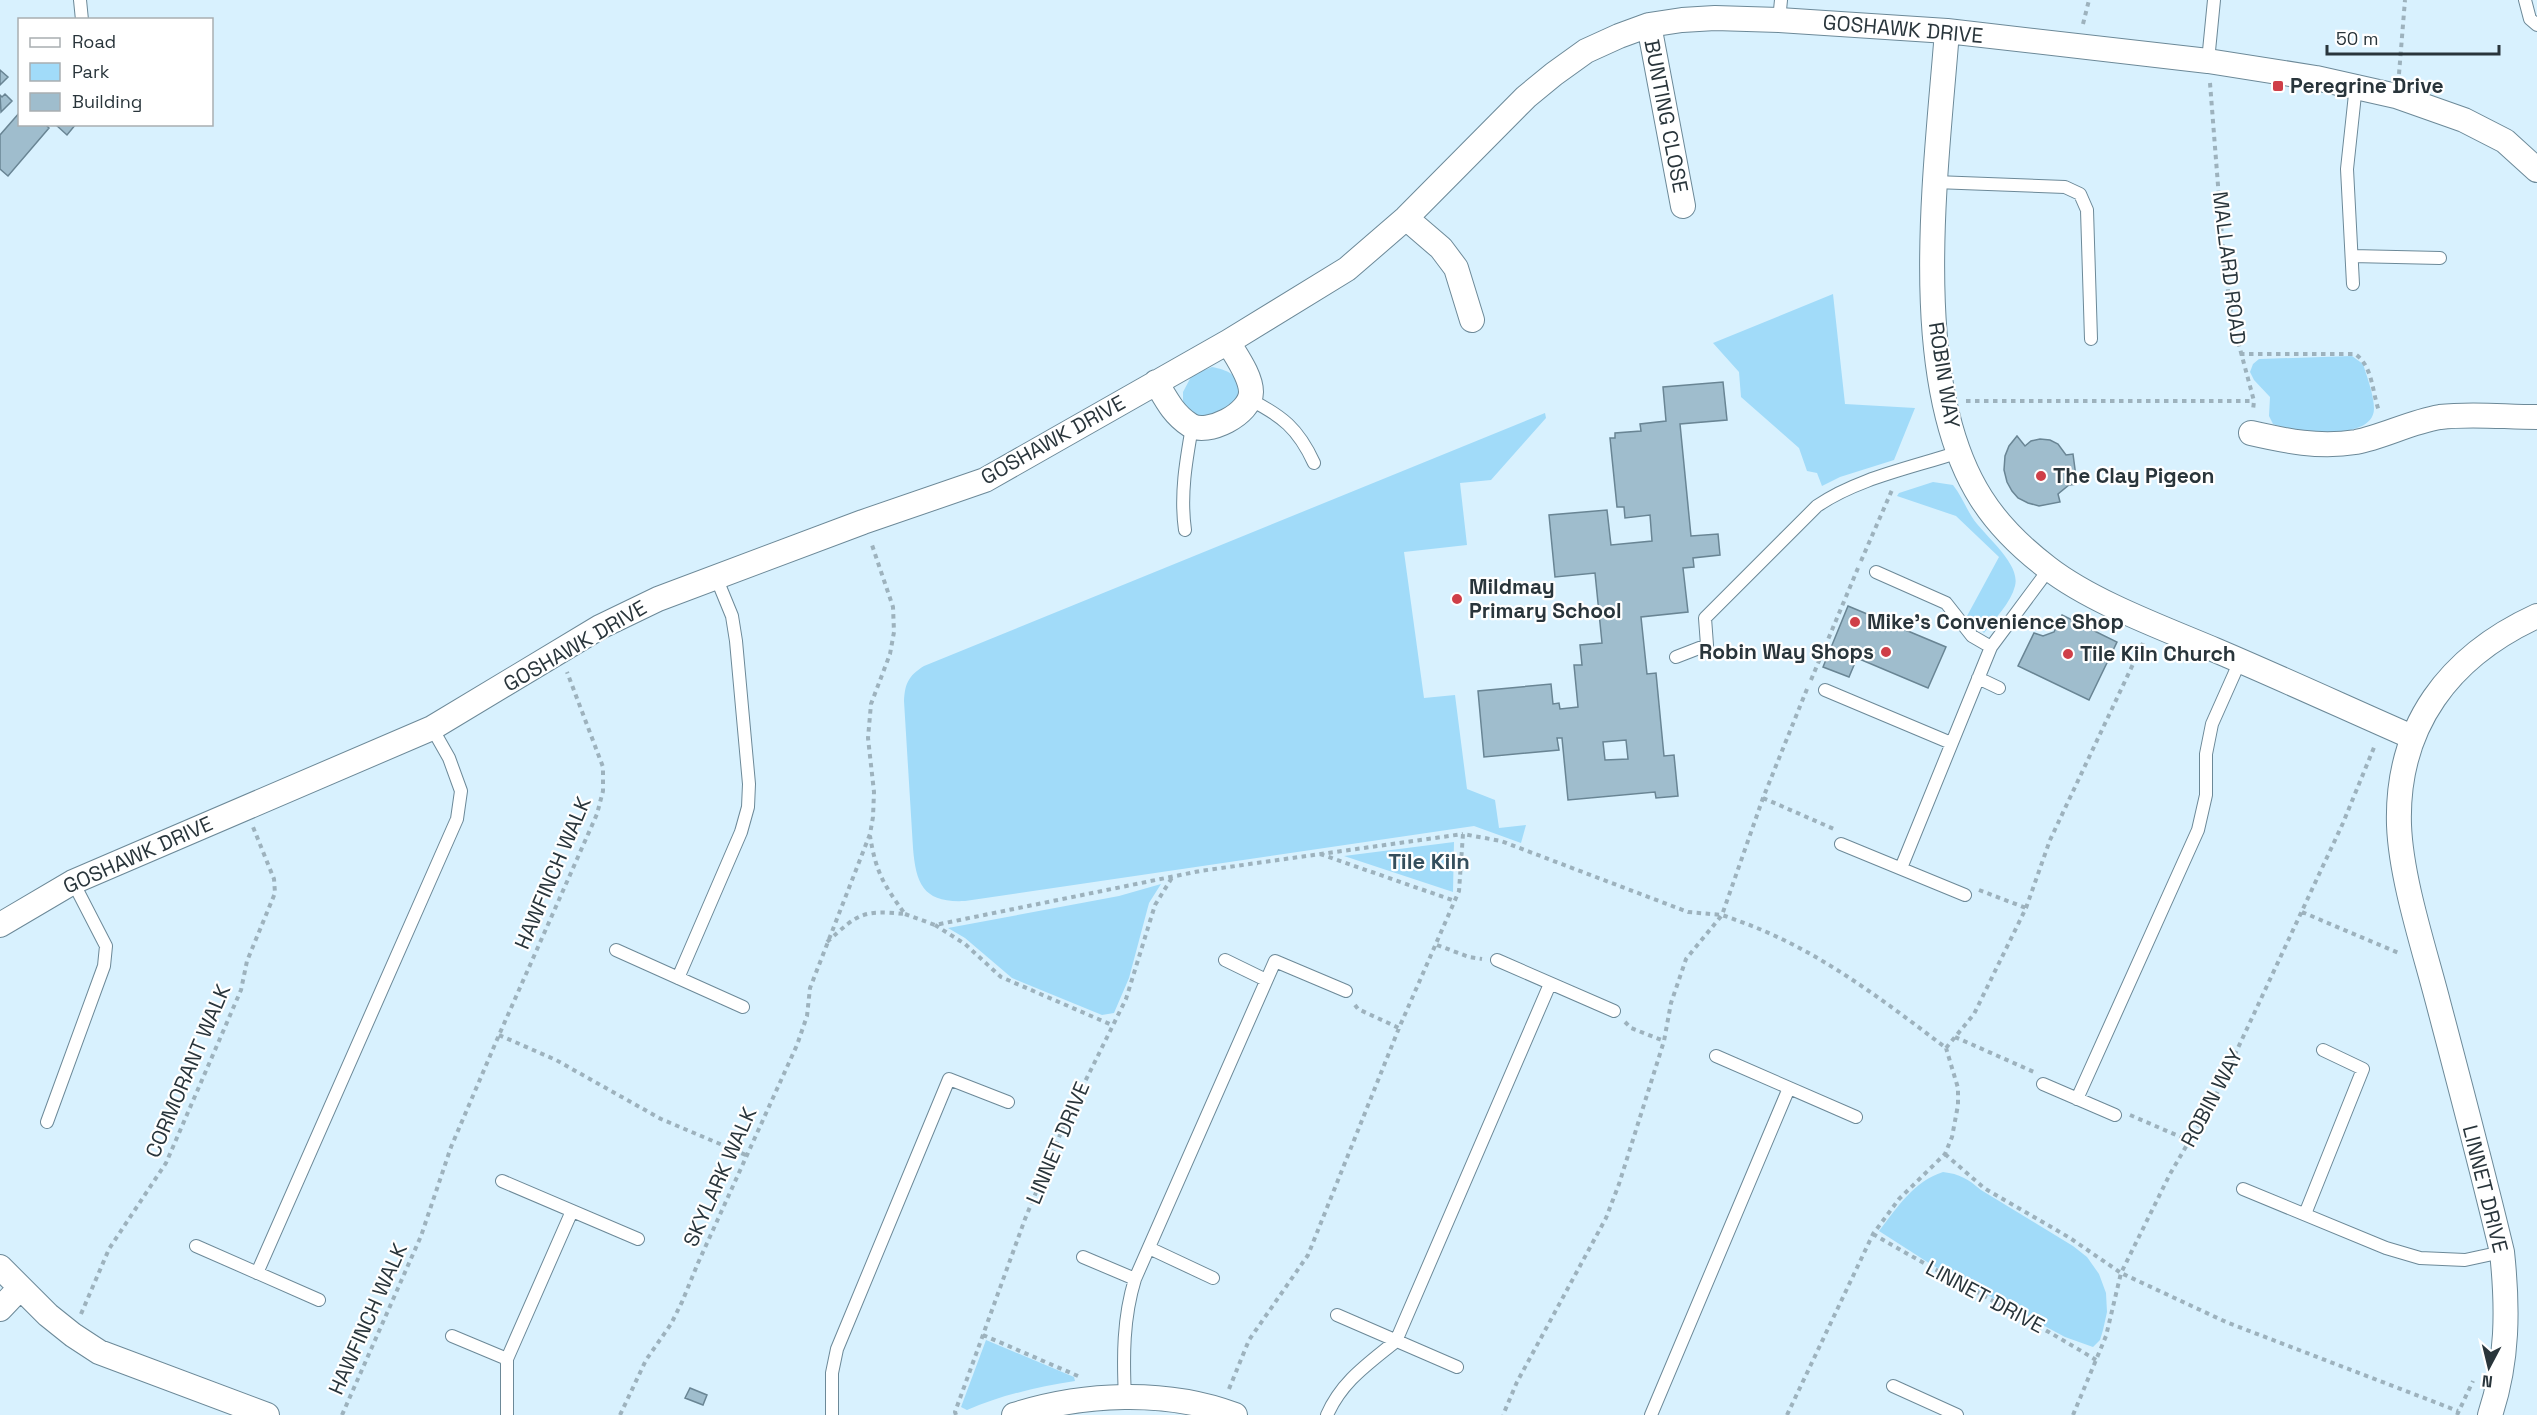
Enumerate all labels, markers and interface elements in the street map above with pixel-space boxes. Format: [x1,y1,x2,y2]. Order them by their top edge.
street label: GOSHAWK DRIVE [1822,8,1984,49]
legend [18,18,213,126]
scale bar [2327,18,2500,56]
text: 50 m [2336,27,2378,50]
text: Road [72,30,116,53]
street label: BUNTING CLOSE [1638,37,1695,195]
text: Park [72,60,110,83]
place label: Peregrine Drive [2290,72,2444,99]
marker: Peregrine Drive [2271,79,2285,93]
text: Building [72,90,142,113]
street label: MALLARD ROAD [2207,190,2252,346]
street label: ROBIN WAY [1923,320,1966,430]
street label: GOSHAWK DRIVE [976,389,1130,490]
place label: The Clay Pigeon [2053,462,2215,489]
marker: The Clay Pigeon [2034,469,2048,483]
place label: Mildmay Primary School [1469,573,1622,624]
marker: Mildmay Primary School [1450,592,1464,606]
street label: GOSHAWK DRIVE [498,594,651,697]
place label: Mike's Convenience Shop [1867,608,2124,635]
marker: Mike's Convenience Shop [1848,615,1862,629]
place label: Robin Way Shops [1699,638,1874,665]
place label: Tile Kiln Church [2080,640,2236,667]
marker: Robin Way Shops [1879,645,1893,659]
marker: Tile Kiln Church [2061,647,2075,661]
street label: HAWFINCH WALK [508,792,597,953]
street label: GOSHAWK DRIVE [59,809,217,900]
district label: Tile Kiln [1388,847,1470,875]
street label: CORMORANT WALK [139,980,236,1162]
street label: ROBIN WAY [2174,1044,2249,1151]
street label: LINNET DRIVE [1020,1077,1095,1208]
street label: SKYLARK WALK [677,1103,762,1251]
street label: LINNET DRIVE [2457,1122,2514,1256]
street label: HAWFINCH WALK [322,1239,413,1399]
street label: LINNET DRIVE [1921,1254,2049,1339]
north arrow [2459,1337,2519,1397]
text: N [2481,1370,2494,1392]

